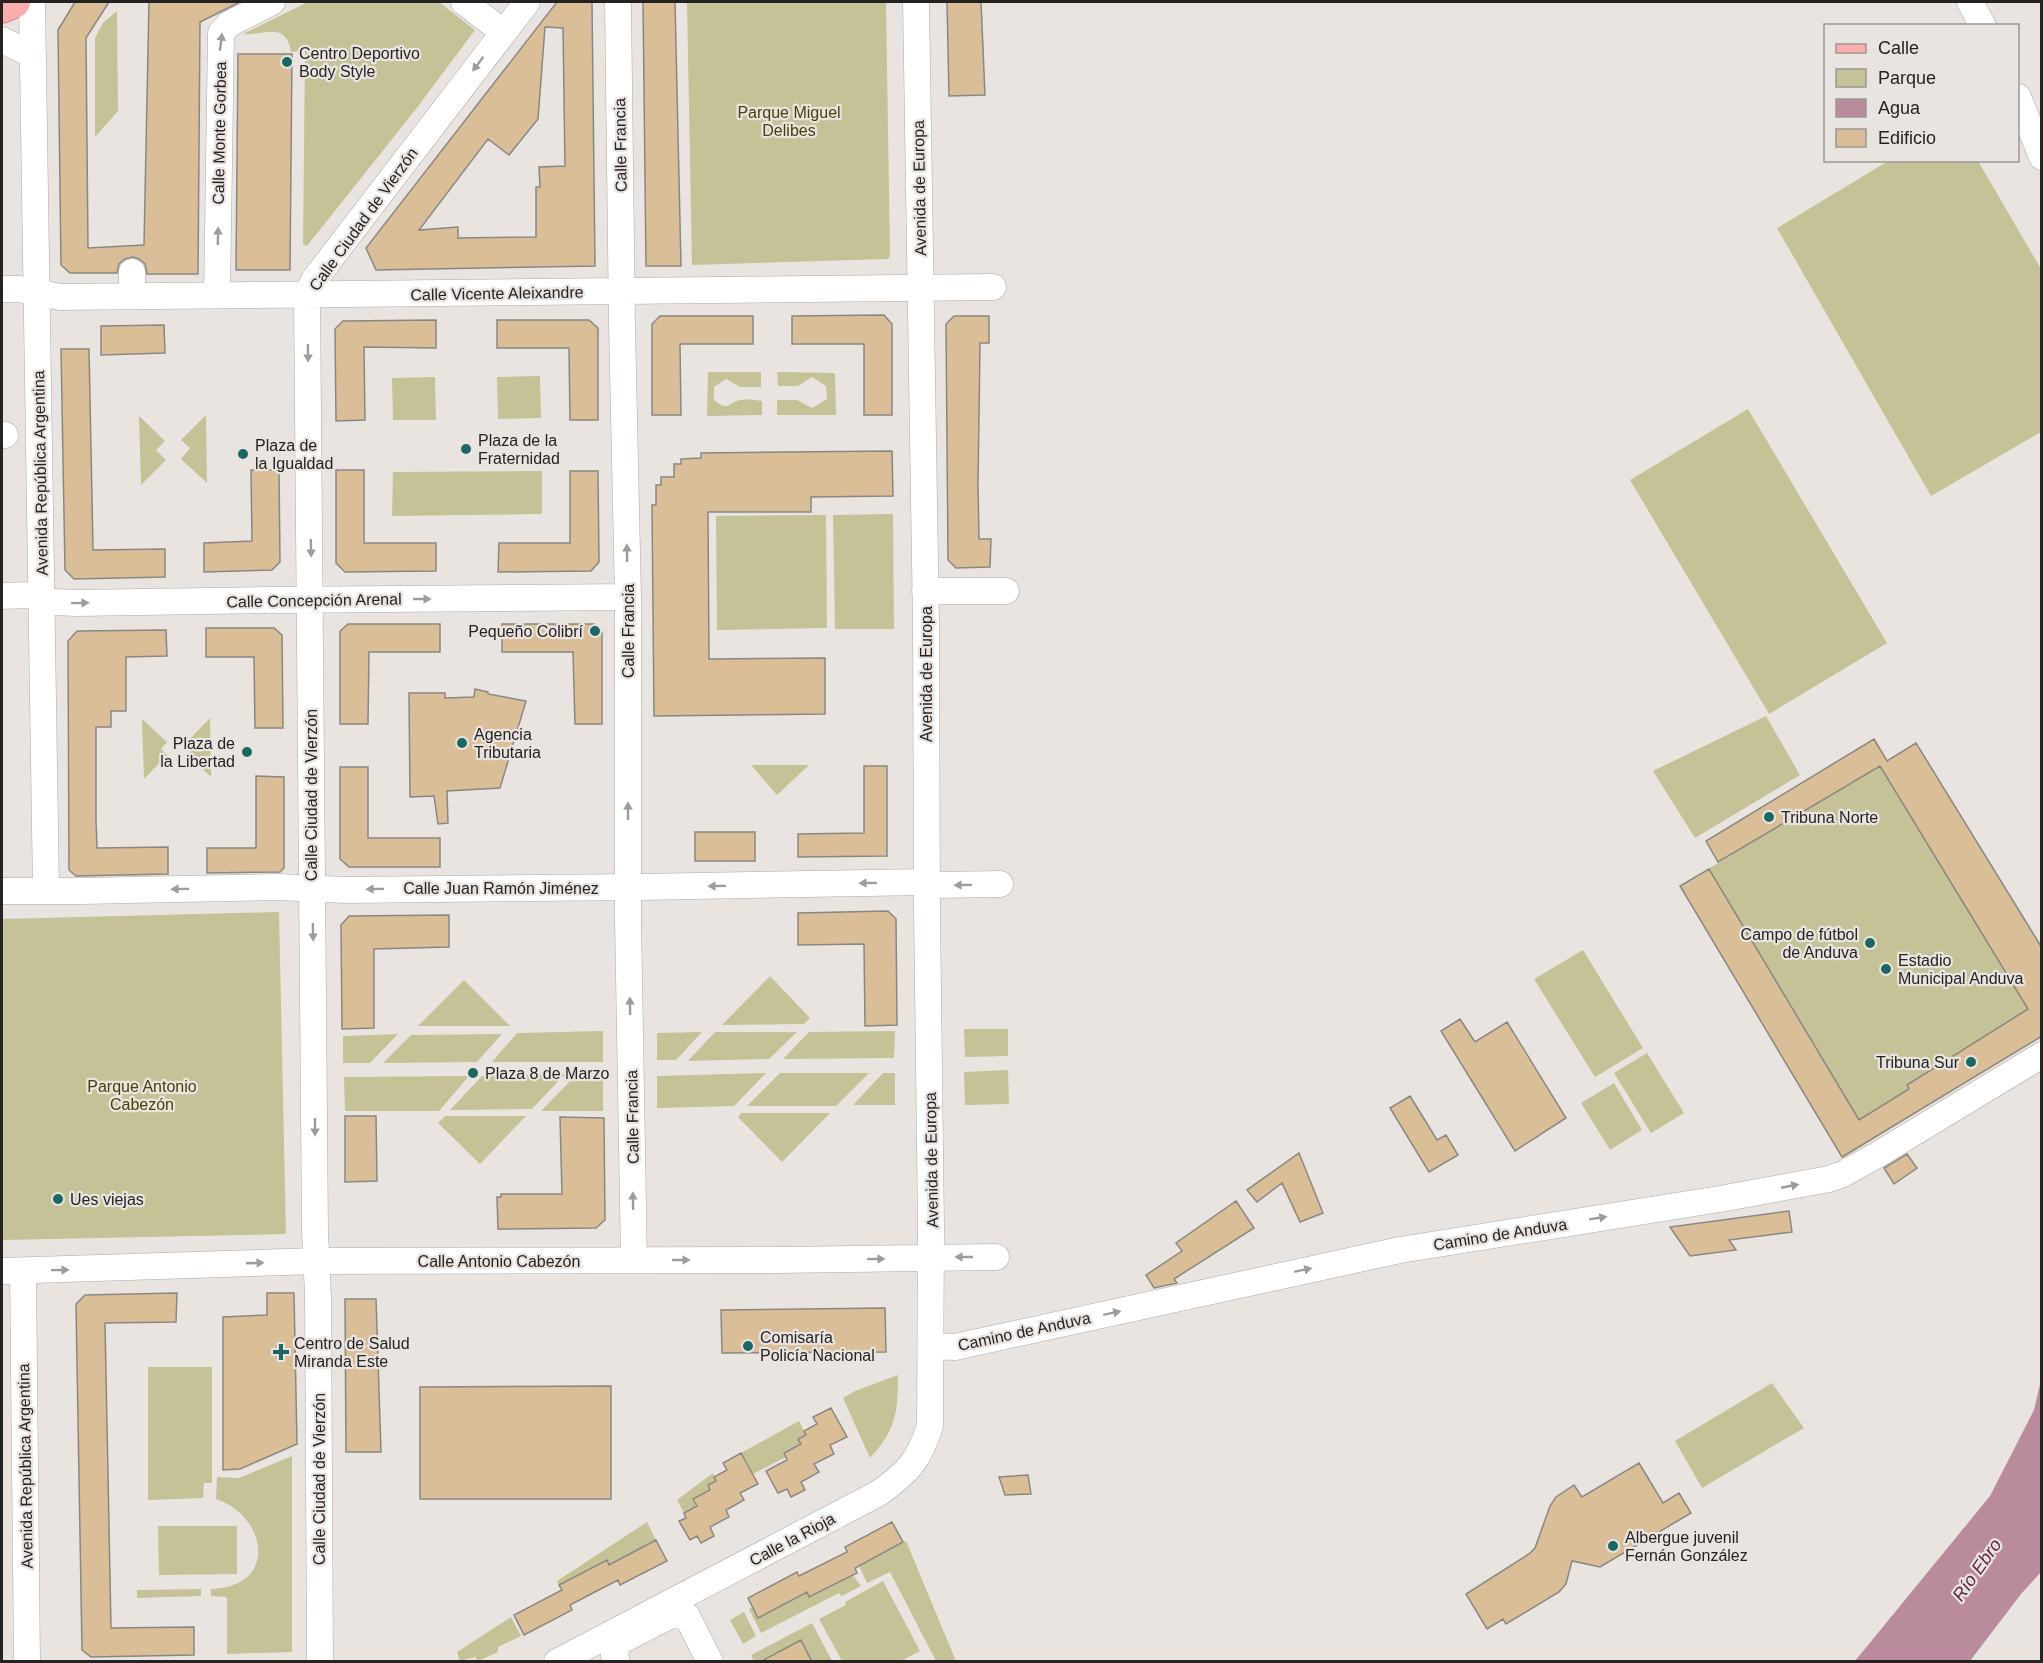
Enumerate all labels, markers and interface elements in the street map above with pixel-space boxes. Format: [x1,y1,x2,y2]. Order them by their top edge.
legend [1824,24,2019,162]
one-way arrow [216,32,226,51]
text: Calle [1878,38,1919,58]
place label: Centro Deportivo Body Style [299,45,420,80]
marker: Centro Deportivo Body Style [280,55,294,69]
one-way arrow [473,57,485,72]
street label: Calle Monte Gorbea [210,61,229,205]
text: Parque [1878,68,1936,88]
street label: Calle Francia [611,98,630,192]
text: Agua [1878,98,1921,118]
park label: Parque Miguel Delibes [737,104,841,139]
street label: Avenida de Europa [910,120,929,256]
text: Edificio [1878,128,1936,148]
street label: Calle Ciudad de Vierzón [306,145,421,294]
one-way arrow [213,227,222,246]
street label: Calle Vicente Aleixandre [410,283,584,304]
one-way arrow [303,344,313,363]
street label: Avenida República Argentina [30,370,51,576]
place label: Plaza de la Fraternidad [478,432,560,467]
place label: Plaza de la Igualdad [255,437,333,472]
marker: Plaza de la Fraternidad [459,442,473,456]
marker: Plaza de la Igualdad [236,447,250,461]
one-way arrow [306,539,315,558]
one-way arrow [623,544,632,563]
street label: Calle Francia [620,584,637,678]
street label: Calle Concepción Arenal [226,590,402,611]
one-way arrow [412,594,431,604]
one-way arrow [70,598,89,608]
street label: Avenida de Europa [918,606,935,742]
place label: Pequeño Colibrí [468,623,584,640]
marker: Pequeño Colibrí [588,624,602,638]
street label: Calle Ciudad de Vierzón [303,709,320,881]
place label: Agencia Tributaria [474,726,541,761]
place label: Plaza de la Libertad [160,735,235,770]
marker: Agencia Tributaria [455,736,469,750]
marker: Plaza de la Libertad [240,745,254,759]
one-way arrow [623,802,633,821]
place label: Tribuna Norte [1781,809,1878,826]
marker: Tribuna Norte [1762,810,1776,824]
one-way arrow [859,878,878,888]
street label: Calle Juan Ramón Jiménez [403,880,599,897]
one-way arrow [953,880,972,890]
one-way arrow [707,881,726,890]
one-way arrow [171,884,190,894]
one-way arrow [365,884,384,894]
one-way arrow [308,923,317,942]
place label: Campo de fútbol de Anduva [1741,926,1858,961]
marker: Campo de fútbol de Anduva [1863,936,1877,950]
place label: Estadio Municipal Anduva [1898,952,2024,987]
marker: Estadio Municipal Anduva [1879,962,1893,976]
one-way arrow [625,997,635,1016]
place label: Tribuna Sur [1876,1054,1960,1071]
marker: Tribuna Sur [1964,1055,1978,1069]
place label: Plaza 8 de Marzo [485,1065,610,1082]
marker: Plaza 8 de Marzo [466,1066,480,1080]
street label: Calle Francia [623,1070,642,1164]
park label: Parque Antonio Cabezón [87,1078,197,1113]
street label: Avenida de Europa [922,1092,941,1228]
one-way arrow [310,1118,320,1137]
one-way arrow [1781,1181,1800,1190]
place label: Ues viejas [70,1191,144,1208]
marker: Ues viejas [51,1192,65,1206]
one-way arrow [628,1192,637,1211]
one-way arrow [1589,1214,1608,1223]
street label: Camino de Anduva [1432,1216,1568,1253]
one-way arrow [954,1252,973,1262]
street label: Calle Antonio Cabezón [418,1253,580,1270]
one-way arrow [866,1254,885,1263]
one-way arrow [671,1255,690,1265]
one-way arrow [245,1259,264,1268]
one-way arrow [50,1265,69,1275]
one-way arrow [1293,1265,1312,1274]
one-way arrow [1103,1307,1122,1317]
street label: Camino de Anduva [956,1309,1092,1354]
place label: Comisaría Policía Nacional [760,1329,875,1364]
place label: Centro de Salud Miranda Este [294,1335,410,1370]
marker: Comisaría Policía Nacional [741,1339,755,1353]
marker: Centro de Salud Miranda Este [272,1343,290,1361]
street label: Avenida República Argentina [15,1363,36,1569]
street label: Calle Ciudad de Vierzón [311,1393,328,1565]
street label: Calle la Rioja [747,1510,838,1569]
place label: Albergue juvenil Fernán González [1625,1529,1748,1564]
water label: Río Ebro [1948,1535,2006,1605]
marker: Albergue juvenil Fernán González [1606,1539,1620,1553]

